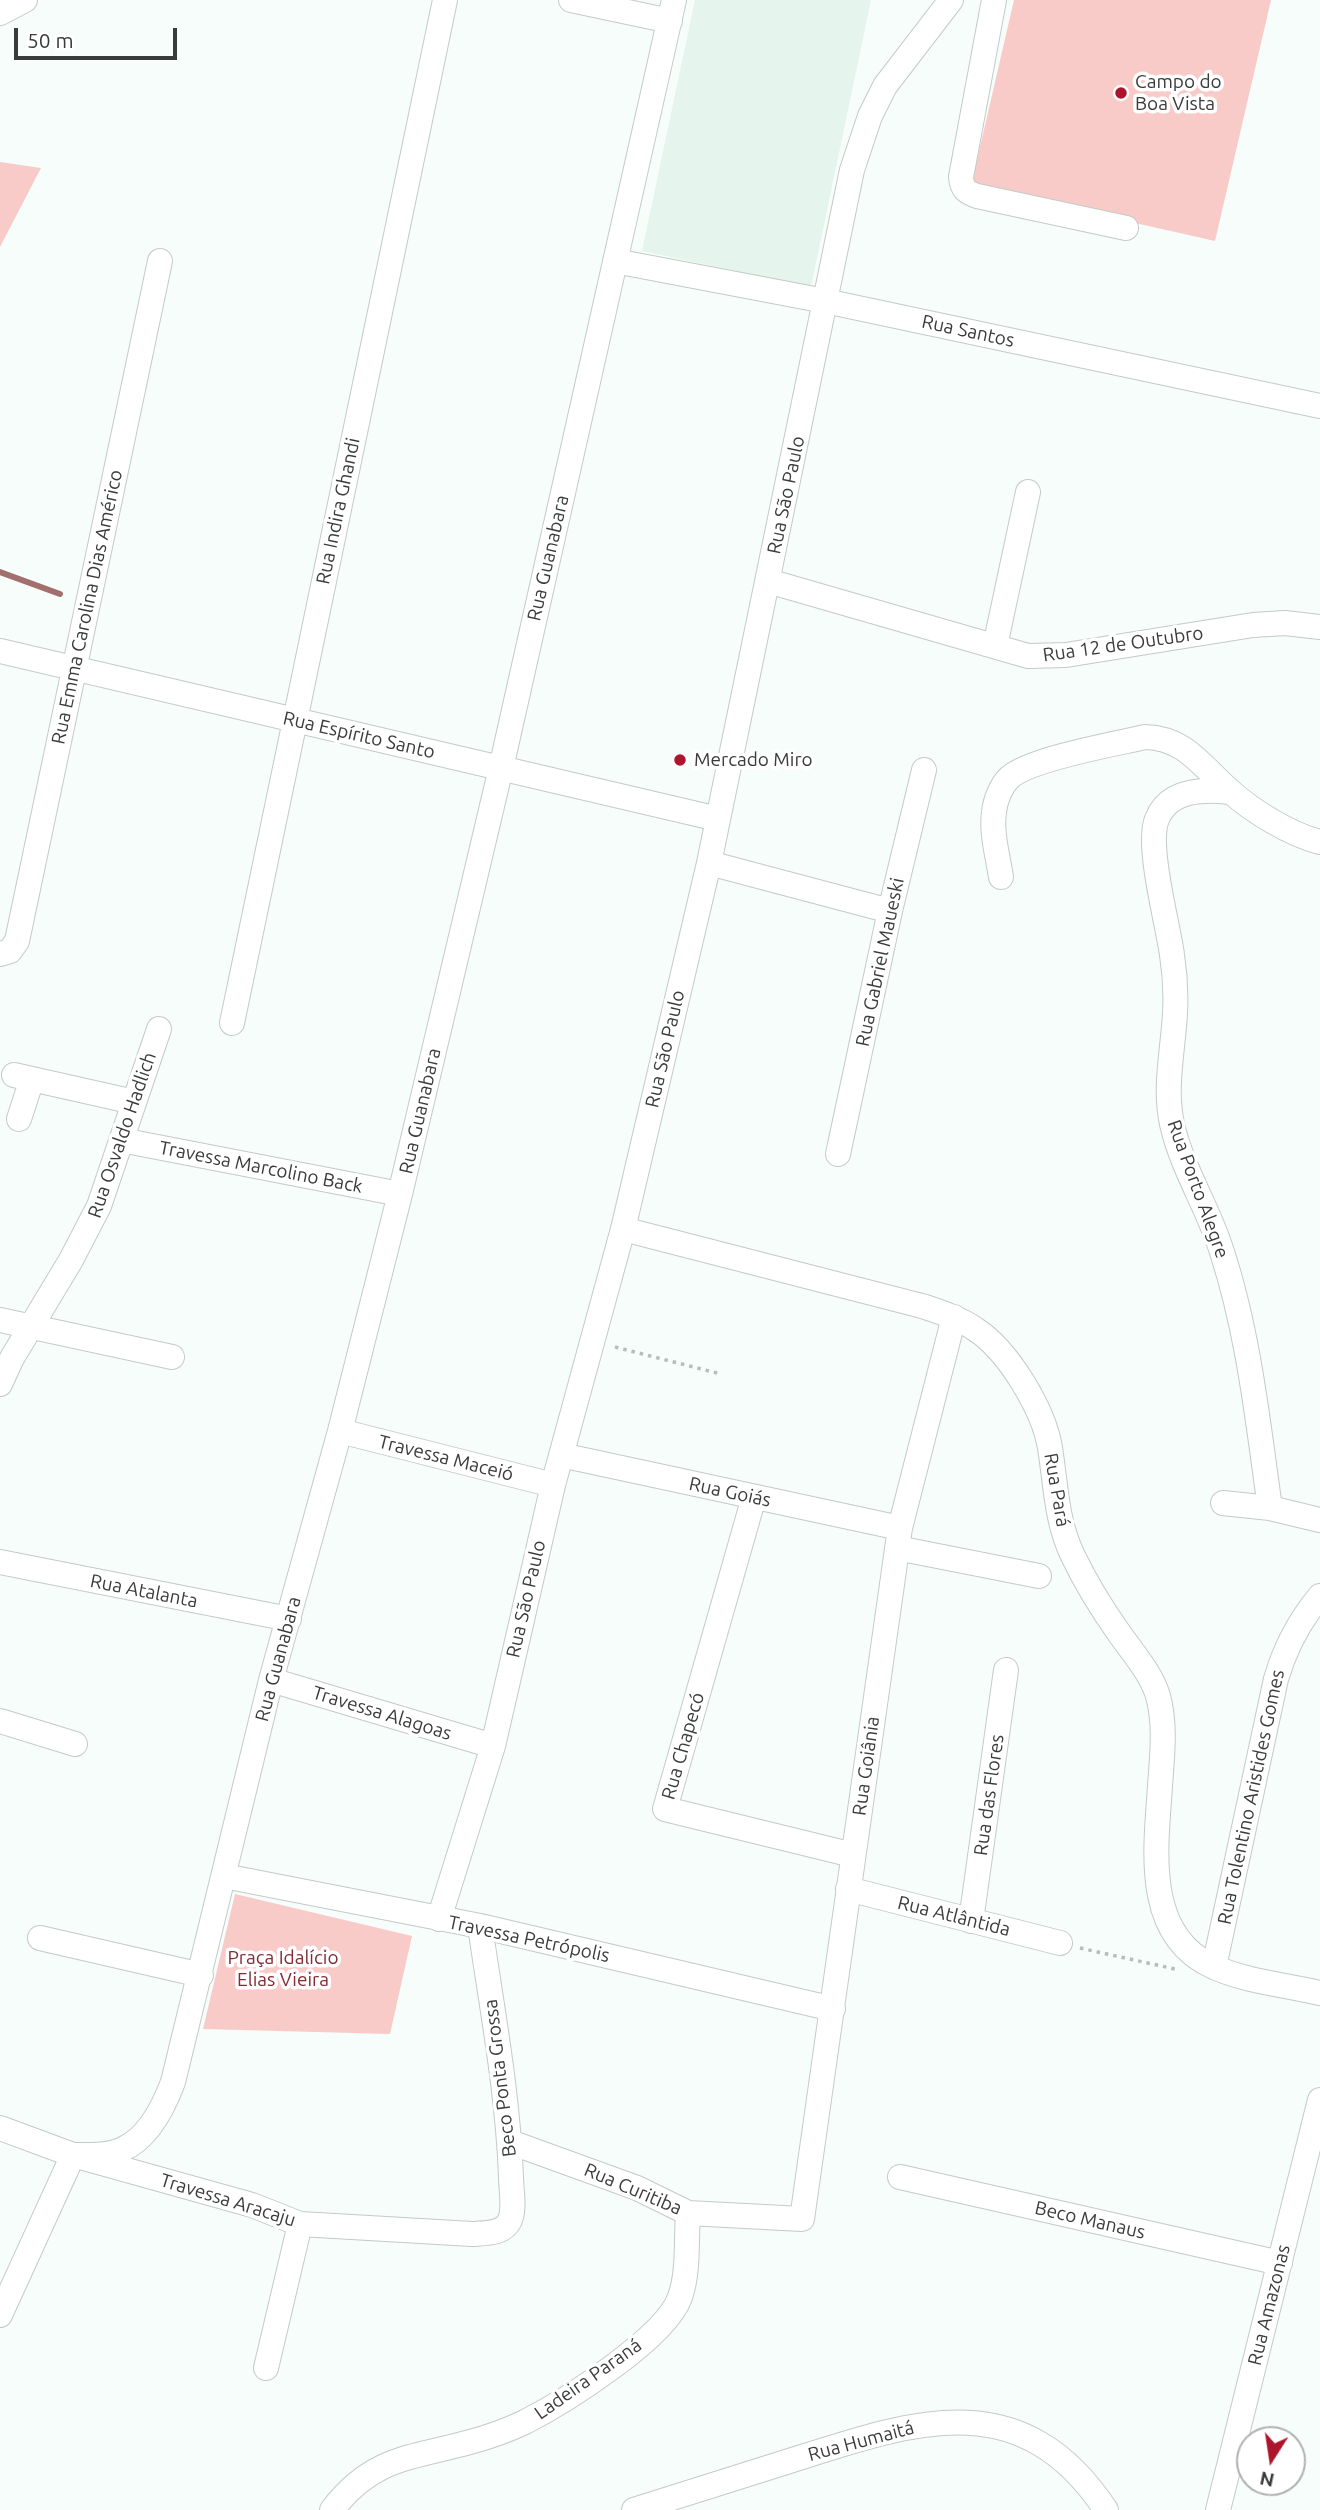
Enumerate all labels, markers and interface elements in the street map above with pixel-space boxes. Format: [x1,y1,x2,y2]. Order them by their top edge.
scale bar [18,14,180,58]
text: 50 m [27,28,74,52]
place label: Campo do Boa Vista [1135,71,1222,115]
marker: Campo do Boa Vista [1113,85,1129,101]
street label: Rua Santos [920,310,1016,352]
street label: Rua São Paulo [762,434,810,556]
street label: Rua Indira Ghandi [311,436,365,586]
street label: Rua Emma Carolina Dias Américo [47,468,127,746]
street label: Rua Guanabara [522,493,574,623]
street label: Rua 12 de Outubro [1041,621,1205,667]
street label: Rua Espírito Santo [281,706,437,764]
place label: Mercado Miro [694,749,813,771]
marker: Mercado Miro [672,752,688,768]
street label: Rua Gabriel Maueski [851,876,909,1048]
street label: Rua São Paulo [640,988,690,1110]
street label: Rua Guanabara [394,1046,446,1176]
street label: Rua Osvaldo Hadlich [83,1049,161,1221]
street label: Rua Porto Alegre [1162,1117,1234,1261]
street label: Travessa Marcolino Back [157,1136,365,1198]
street label: Travessa Maceió [376,1430,516,1486]
street label: Rua Pará [1039,1451,1075,1529]
street label: Rua Goiás [687,1472,773,1512]
street label: Rua São Paulo [501,1538,551,1660]
street label: Rua Atalanta [88,1569,200,1613]
street label: Rua Guanabara [250,1594,306,1724]
street label: Rua Tolentino Aristides Gomes [1213,1668,1289,1926]
street label: Travessa Alagoas [310,1681,454,1745]
street label: Rua Chapecó [657,1690,709,1802]
street label: Rua Goiânia [848,1715,884,1817]
street label: Rua das Flores [969,1733,1009,1857]
street label: Rua Atlântida [895,1891,1013,1941]
street label: Travessa Petrópolis [446,1911,612,1967]
park label: Praça Idalício Elias Vieira [227,1947,339,1991]
street label: Beco Ponta Grossa [479,1998,521,2158]
street label: Rua Curitiba [581,2158,685,2220]
street label: Travessa Aracaju [157,2169,299,2231]
street label: Beco Manaus [1032,2196,1148,2244]
street label: Rua Amazonas [1243,2242,1295,2368]
street label: Ladeira Paraná [530,2334,646,2424]
street label: Rua Humaitá [805,2416,917,2466]
north arrow [1236,2426,1306,2496]
text: N [1258,2467,1276,2492]

